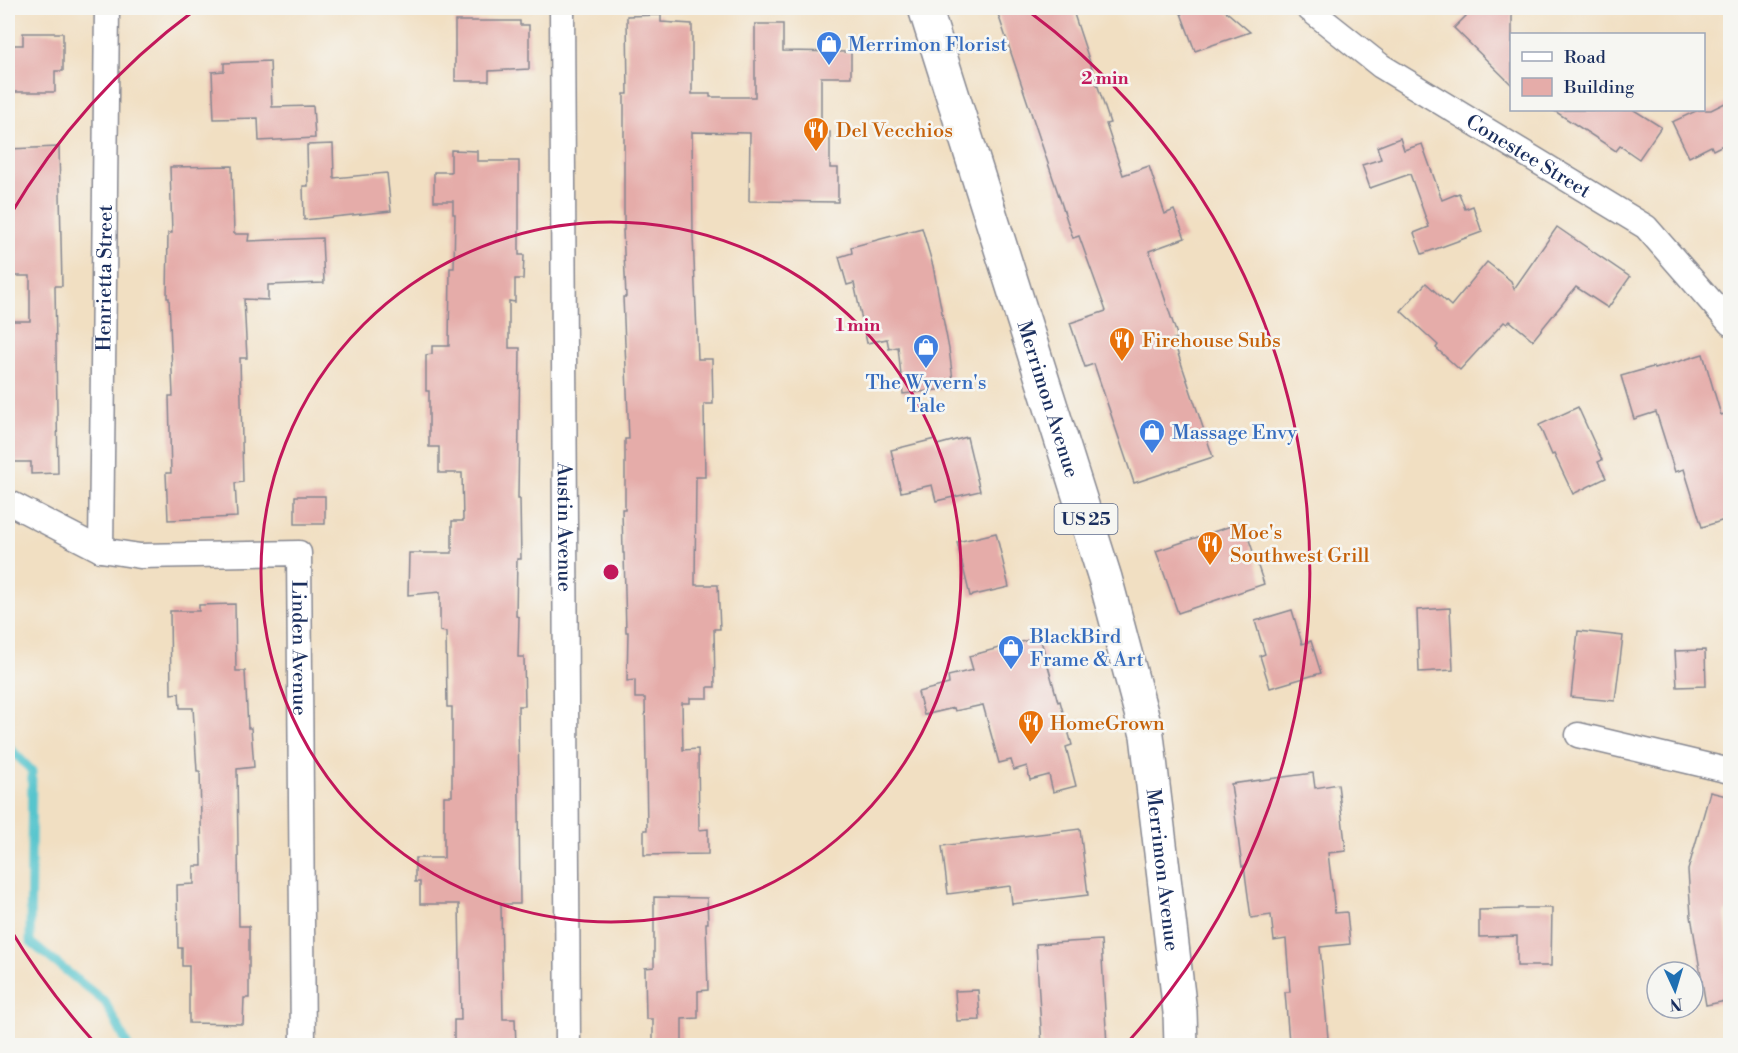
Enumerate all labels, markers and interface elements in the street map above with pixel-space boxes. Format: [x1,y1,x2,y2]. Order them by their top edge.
shop icon: Merrimon Florist [814,29,844,67]
place label: Merrimon Florist [848,33,1007,58]
legend [1510,33,1705,111]
text: Road [1564,46,1607,69]
text: 2 min [1081,67,1129,90]
text: Building [1563,76,1635,99]
street label: Conestee Street [1461,110,1595,204]
restaurant icon: Del Vecchios [801,115,831,153]
place label: Del Vecchios [836,119,953,144]
street label: Henrietta Street [92,204,119,352]
text: 1 min [836,314,880,337]
street label: Merrimon Avenue [1011,318,1084,481]
restaurant icon: Firehouse Subs [1107,325,1137,363]
place label: Firehouse Subs [1142,329,1281,354]
shop icon: The Wyvern's Tale [911,332,941,370]
place label: The Wyvern's Tale [865,371,987,419]
shop icon: Massage Envy [1137,417,1167,455]
place label: Massage Envy [1172,421,1297,446]
street label: Austin Avenue [551,461,576,592]
road number: US 25 [1054,504,1118,534]
place label: Moe's Southwest Grill [1230,521,1369,569]
restaurant icon: Moe's Southwest Grill [1195,529,1225,567]
centre of rings [601,562,621,582]
street label: Linden Avenue [285,580,311,716]
place label: BlackBird Frame & Art [1029,625,1143,673]
shop icon: BlackBird Frame & Art [996,633,1026,671]
restaurant icon: HomeGrown [1016,708,1046,746]
place label: HomeGrown [1050,712,1165,737]
street label: Merrimon Avenue [1139,787,1184,953]
north arrow [1645,960,1705,1020]
text: N [1669,994,1683,1014]

